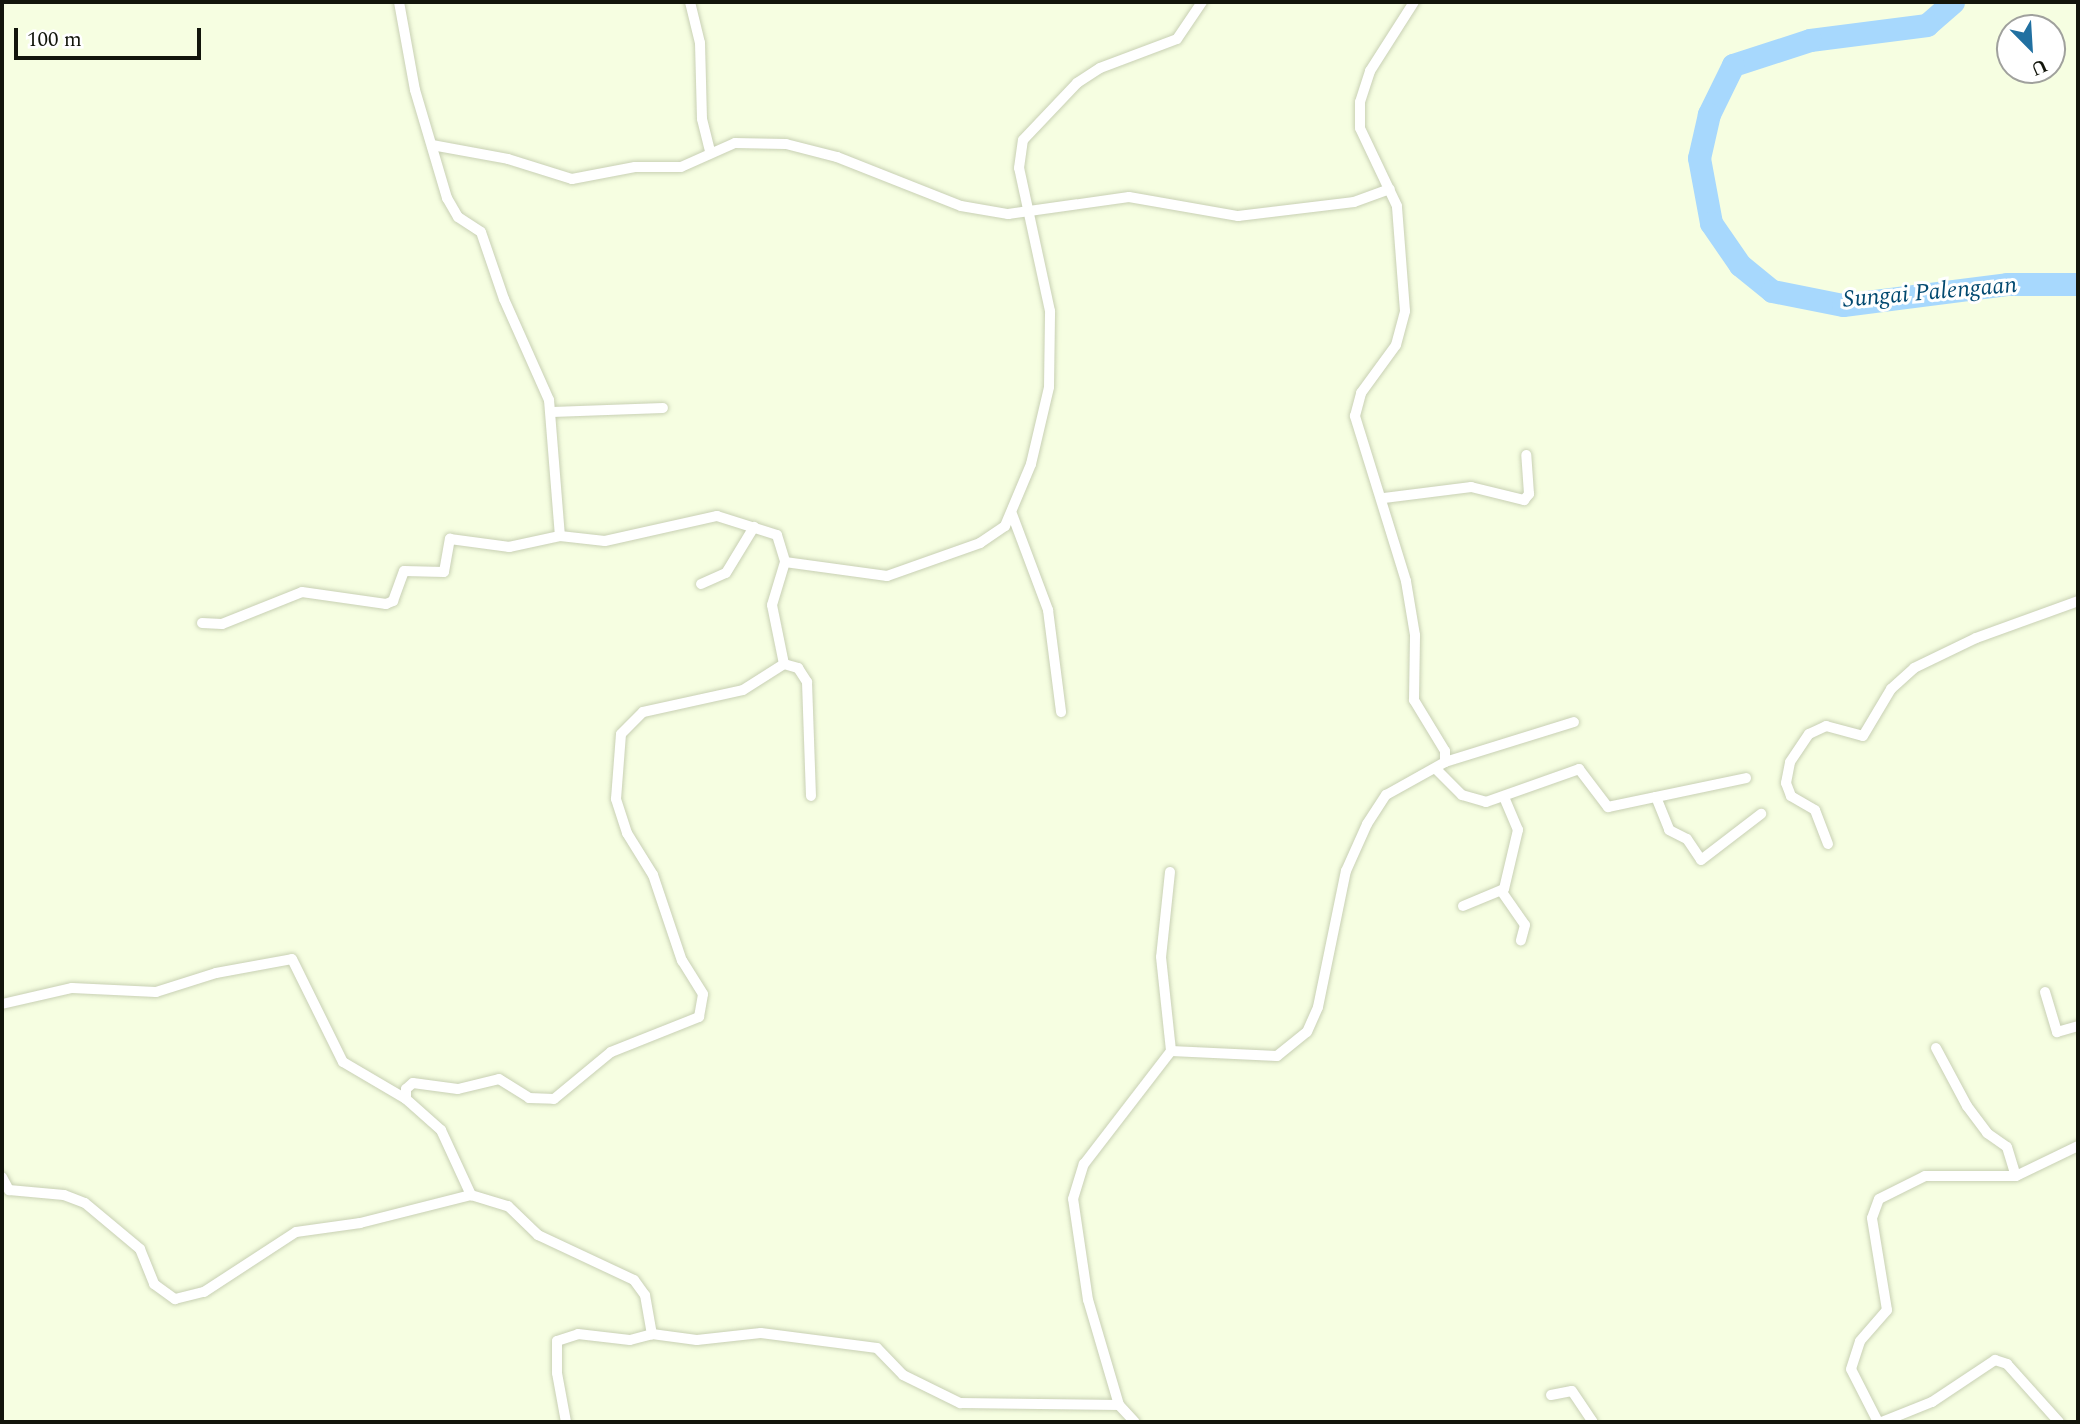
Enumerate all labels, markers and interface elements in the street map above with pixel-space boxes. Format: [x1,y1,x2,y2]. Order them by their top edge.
scale bar [18,14,205,58]
north arrow [1996,14,2066,84]
text: 100 m [27,24,82,56]
text: U [2026,50,2052,83]
water label: Sungai Palengaan [1842,271,2018,315]

